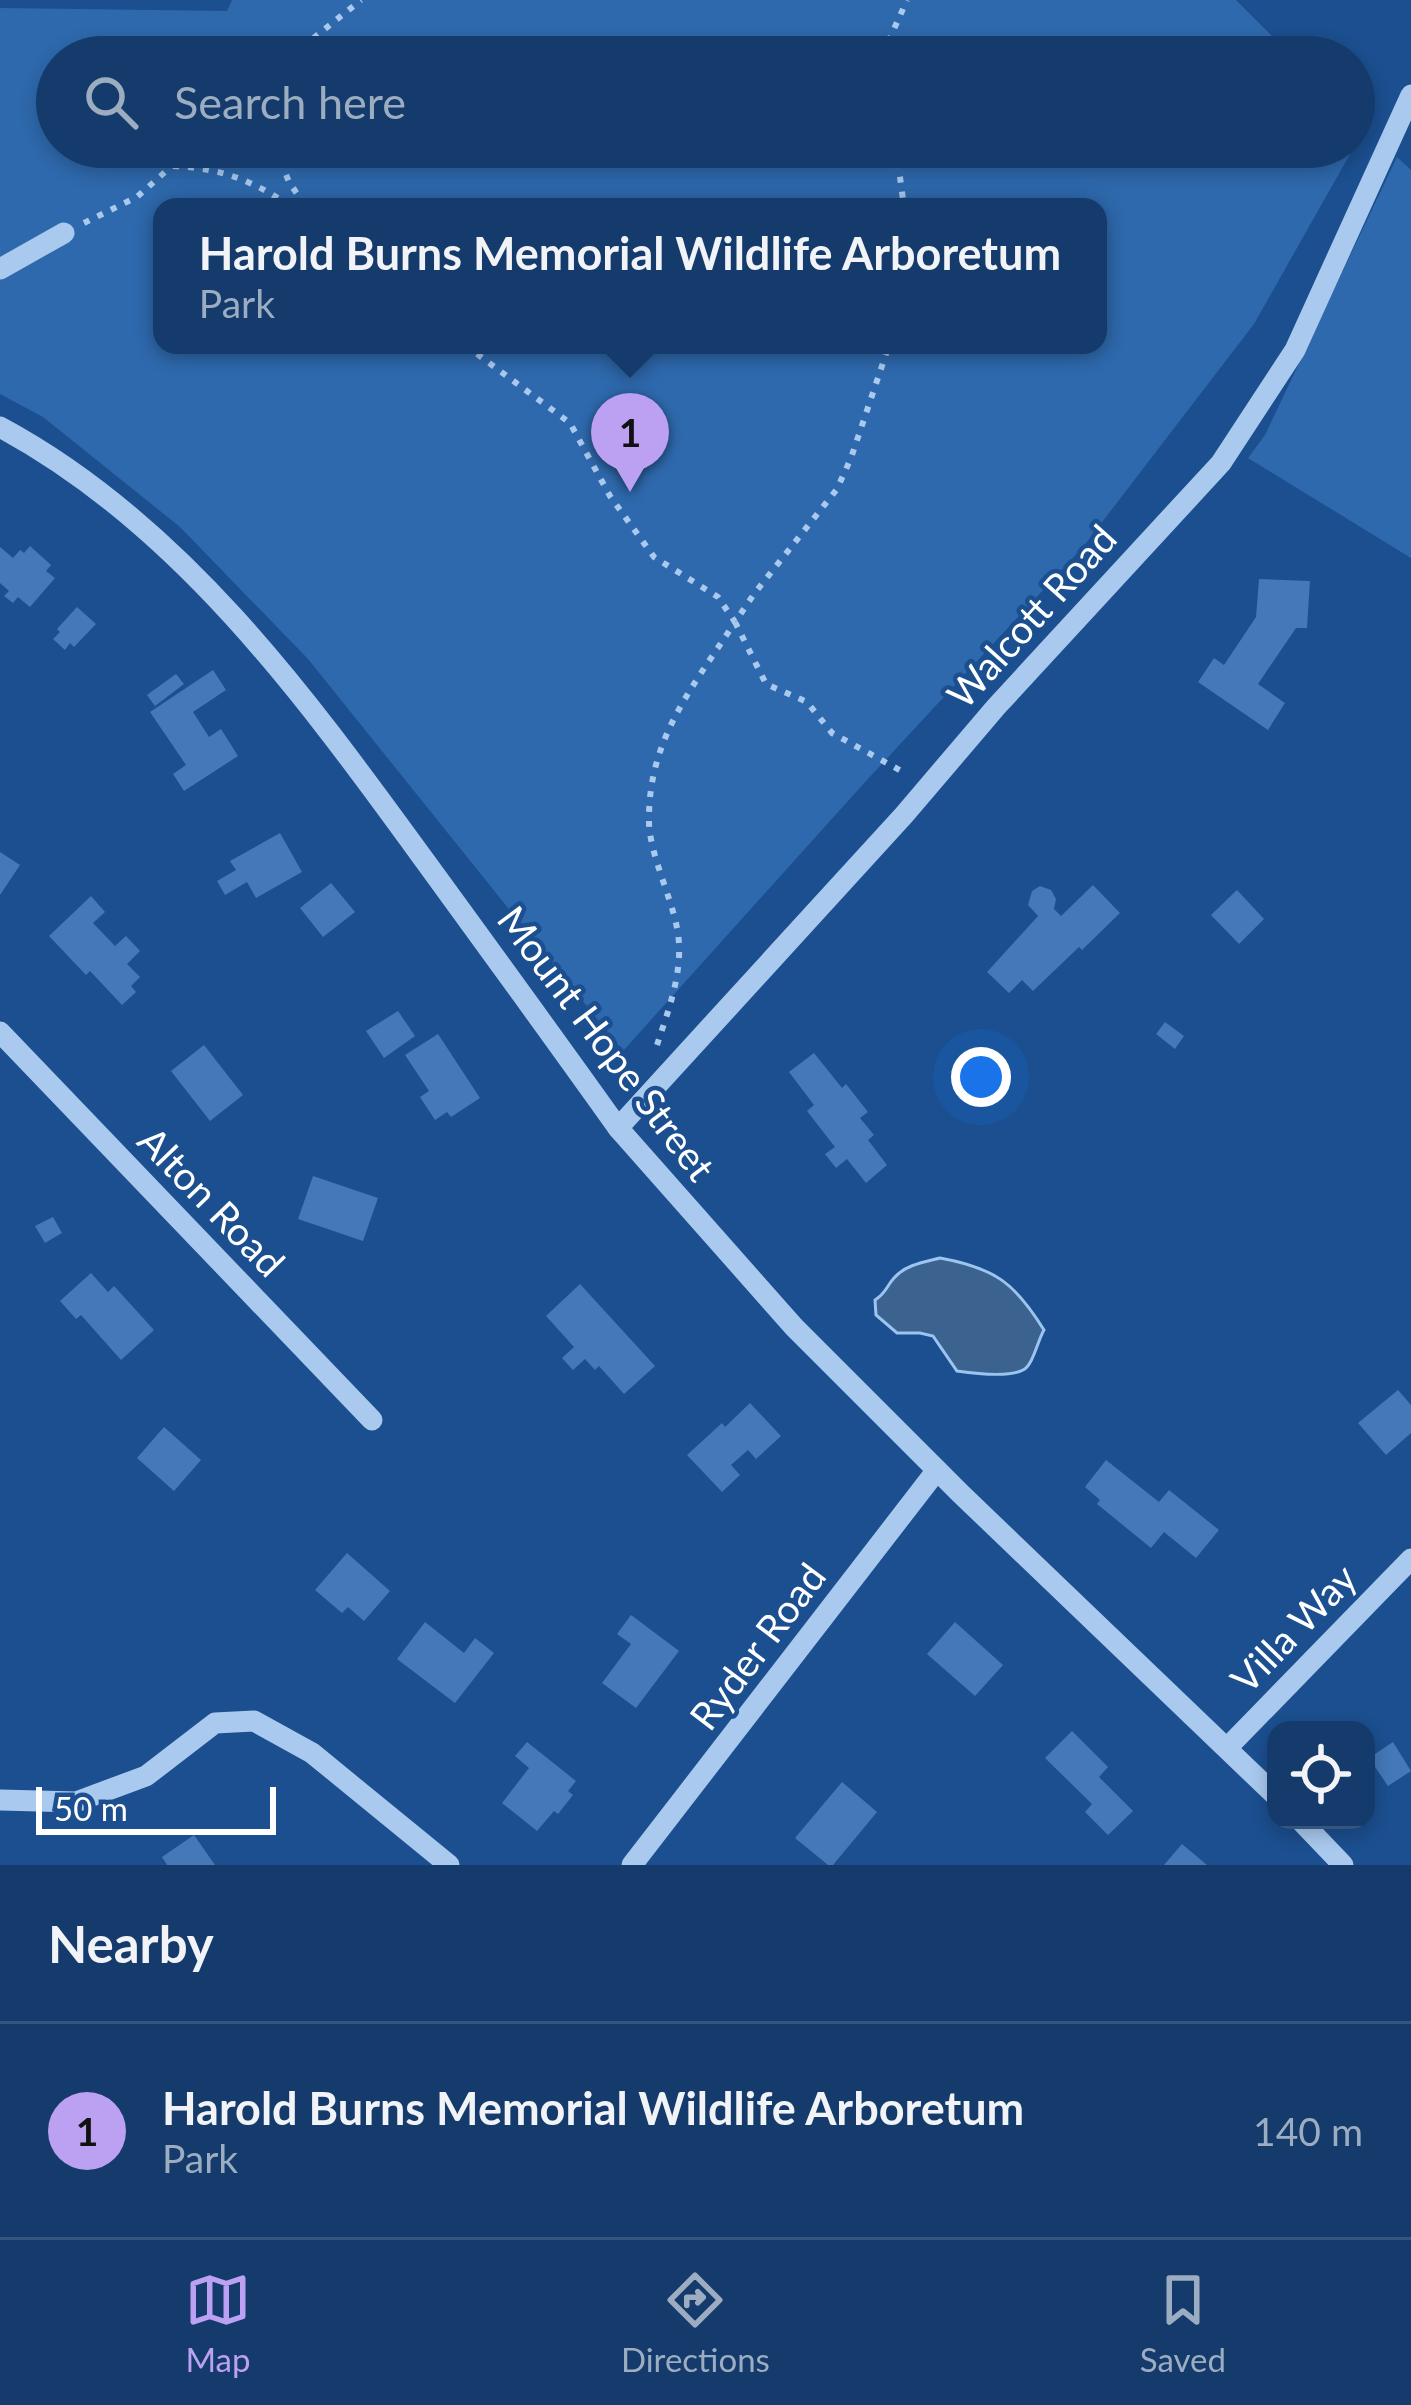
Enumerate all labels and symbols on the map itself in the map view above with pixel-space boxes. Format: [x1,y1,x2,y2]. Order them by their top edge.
pin: 1 [591,393,669,492]
street label: Walcott Road [937,515,1125,717]
street label: Mount Hope Street [489,897,725,1189]
your location [951,1047,1011,1107]
street label: Alton Road [130,1117,294,1285]
street label: Ryder Road [680,1554,834,1738]
street label: Villa Way [1221,1554,1365,1702]
scale bar [36,1781,276,1834]

